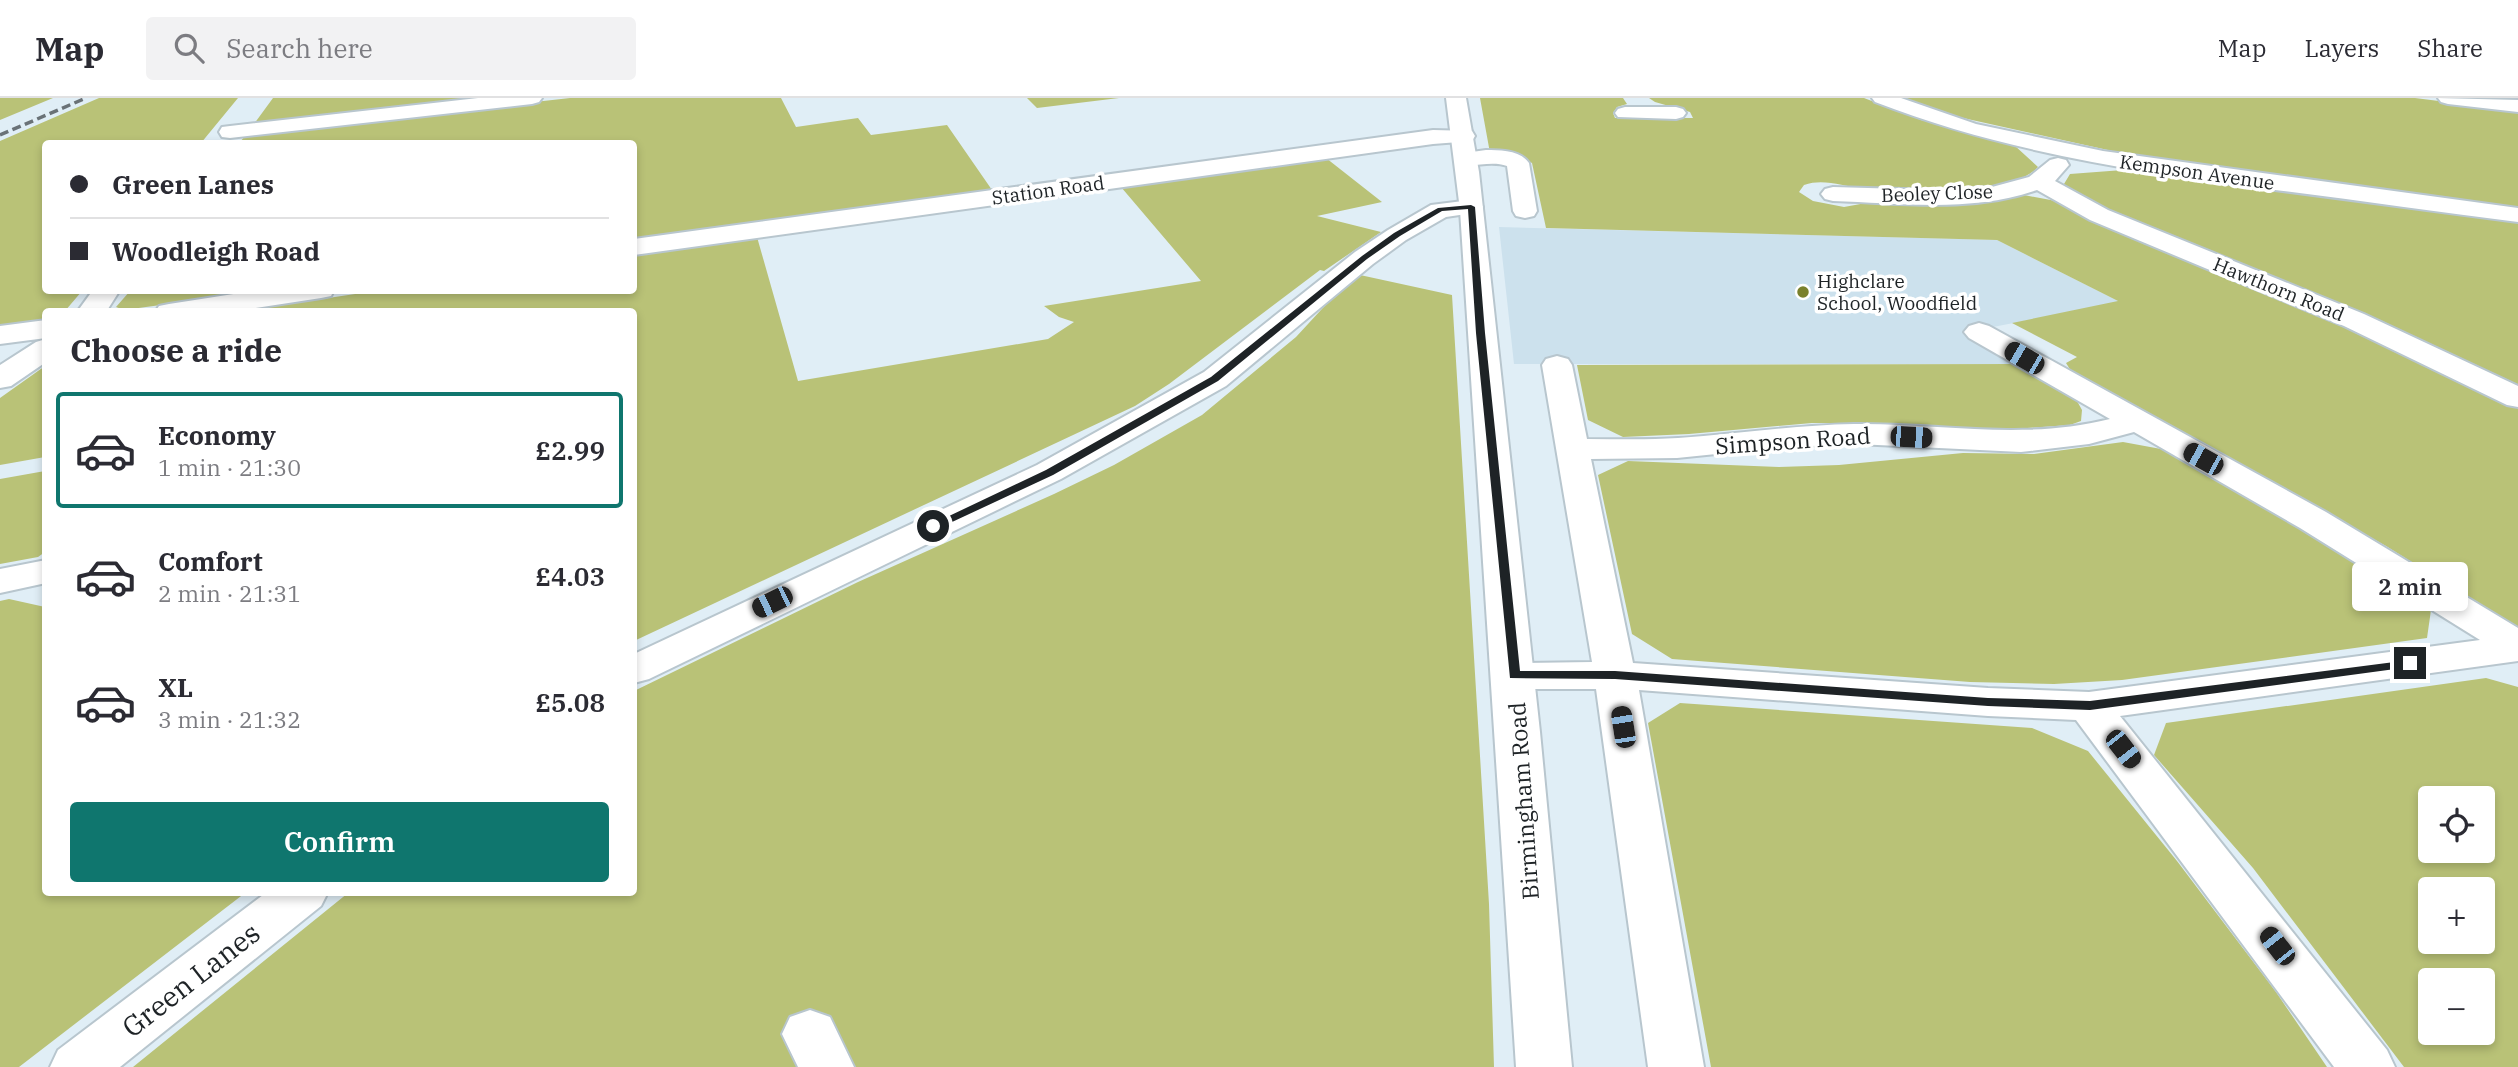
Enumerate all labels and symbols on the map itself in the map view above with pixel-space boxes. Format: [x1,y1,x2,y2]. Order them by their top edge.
street label: Kempson Avenue [2118,149,2276,195]
street label: Station Road [990,170,1106,210]
street label: Beoley Close [1881,179,1993,207]
street label: Hawthorn Road [2210,252,2348,326]
place label: Highclare School, Woodfield [1817,269,1977,315]
marker: Highclare School, Woodfield [1795,284,1811,300]
car [2001,338,2048,378]
street label: Simpson Road [1714,420,1872,460]
car [1890,425,1933,449]
car [2180,440,2227,478]
route start [917,510,949,542]
callout: 2 min [2352,561,2468,610]
car [749,583,796,621]
route end [2394,647,2426,679]
street label: Birmingham Road [1501,701,1545,901]
car [1610,705,1637,749]
car [2102,726,2145,772]
street label: Green Lanes [114,914,267,1045]
car [2256,923,2299,969]

